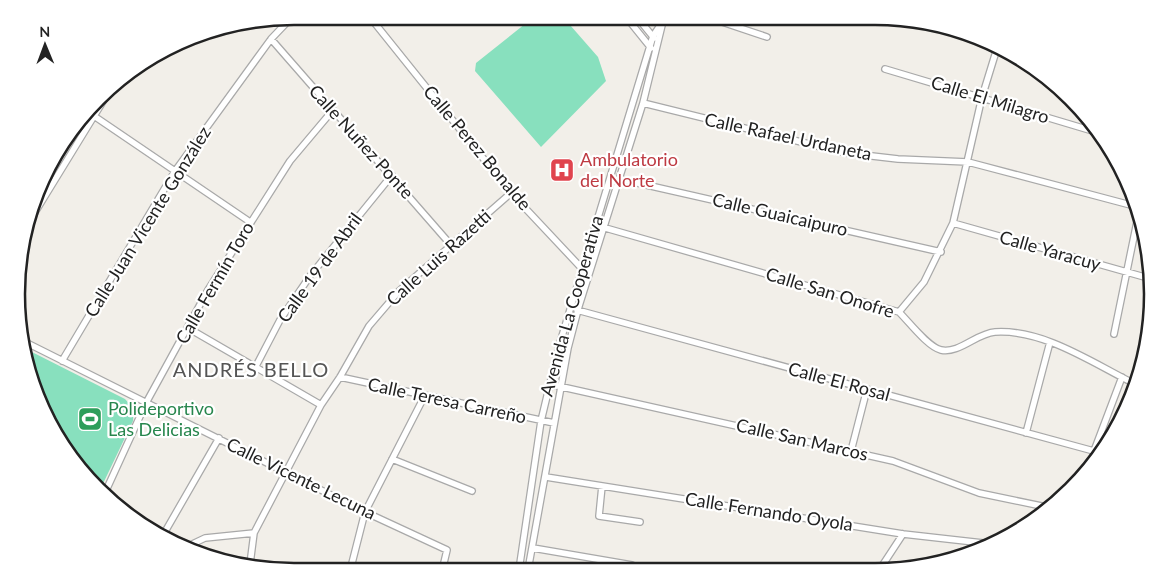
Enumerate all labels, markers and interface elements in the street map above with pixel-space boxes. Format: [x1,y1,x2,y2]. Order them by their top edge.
north arrow [20,20,70,70]
text: N [39,23,50,40]
street label: Calle El Milagro [928,71,1052,127]
street label: Calle Nuñez Ponte [305,80,419,203]
street label: Calle Perez Bonalde [419,80,536,214]
street label: Calle Rafael Urdaneta [703,108,874,164]
street label: Calle Juan Vicente González [79,122,215,321]
place label: Ambulatorio del Norte [580,148,678,191]
hospital icon: Ambulatorio del Norte [549,157,575,183]
street label: Calle Guaicaipuro [710,188,850,240]
street label: Calle Luis Razetti [381,204,495,310]
street label: Calle 19 de Abril [272,208,366,326]
street label: Avenida La Cooperativa [535,213,607,399]
street label: Calle Fermín Toro [170,218,258,347]
street label: Calle Yaracuy [997,225,1104,275]
street label: Calle San Onofre [763,262,897,322]
district label: ANDRÉS BELLO [173,357,329,381]
street label: Calle El Rosal [786,357,893,405]
street label: Calle Teresa Carreño [366,372,528,428]
place label: Polideportivo Las Delicias [108,397,214,440]
sports icon: Polideportivo Las Delicias [77,406,103,432]
street label: Calle San Marcos [734,413,871,465]
street label: Calle Vicente Lecuna [223,432,380,524]
street label: Calle Fernando Oyola [684,487,855,535]

